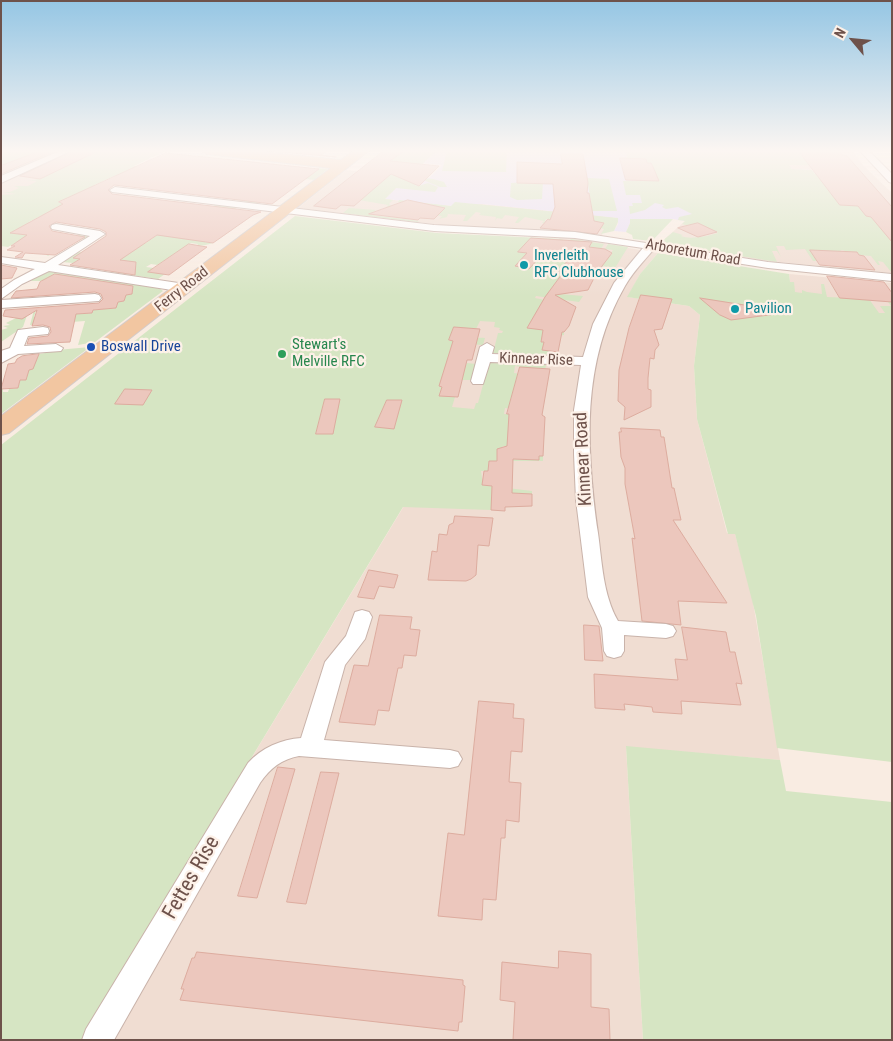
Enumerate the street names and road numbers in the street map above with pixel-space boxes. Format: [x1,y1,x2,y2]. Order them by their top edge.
street label: Arboretum Road [644,236,742,270]
street label: Ferry Road [152,263,212,317]
street label: Kinnear Rise [499,350,573,370]
street label: Kinnear Road [571,411,597,507]
street label: Fettes Rise [158,832,226,924]

